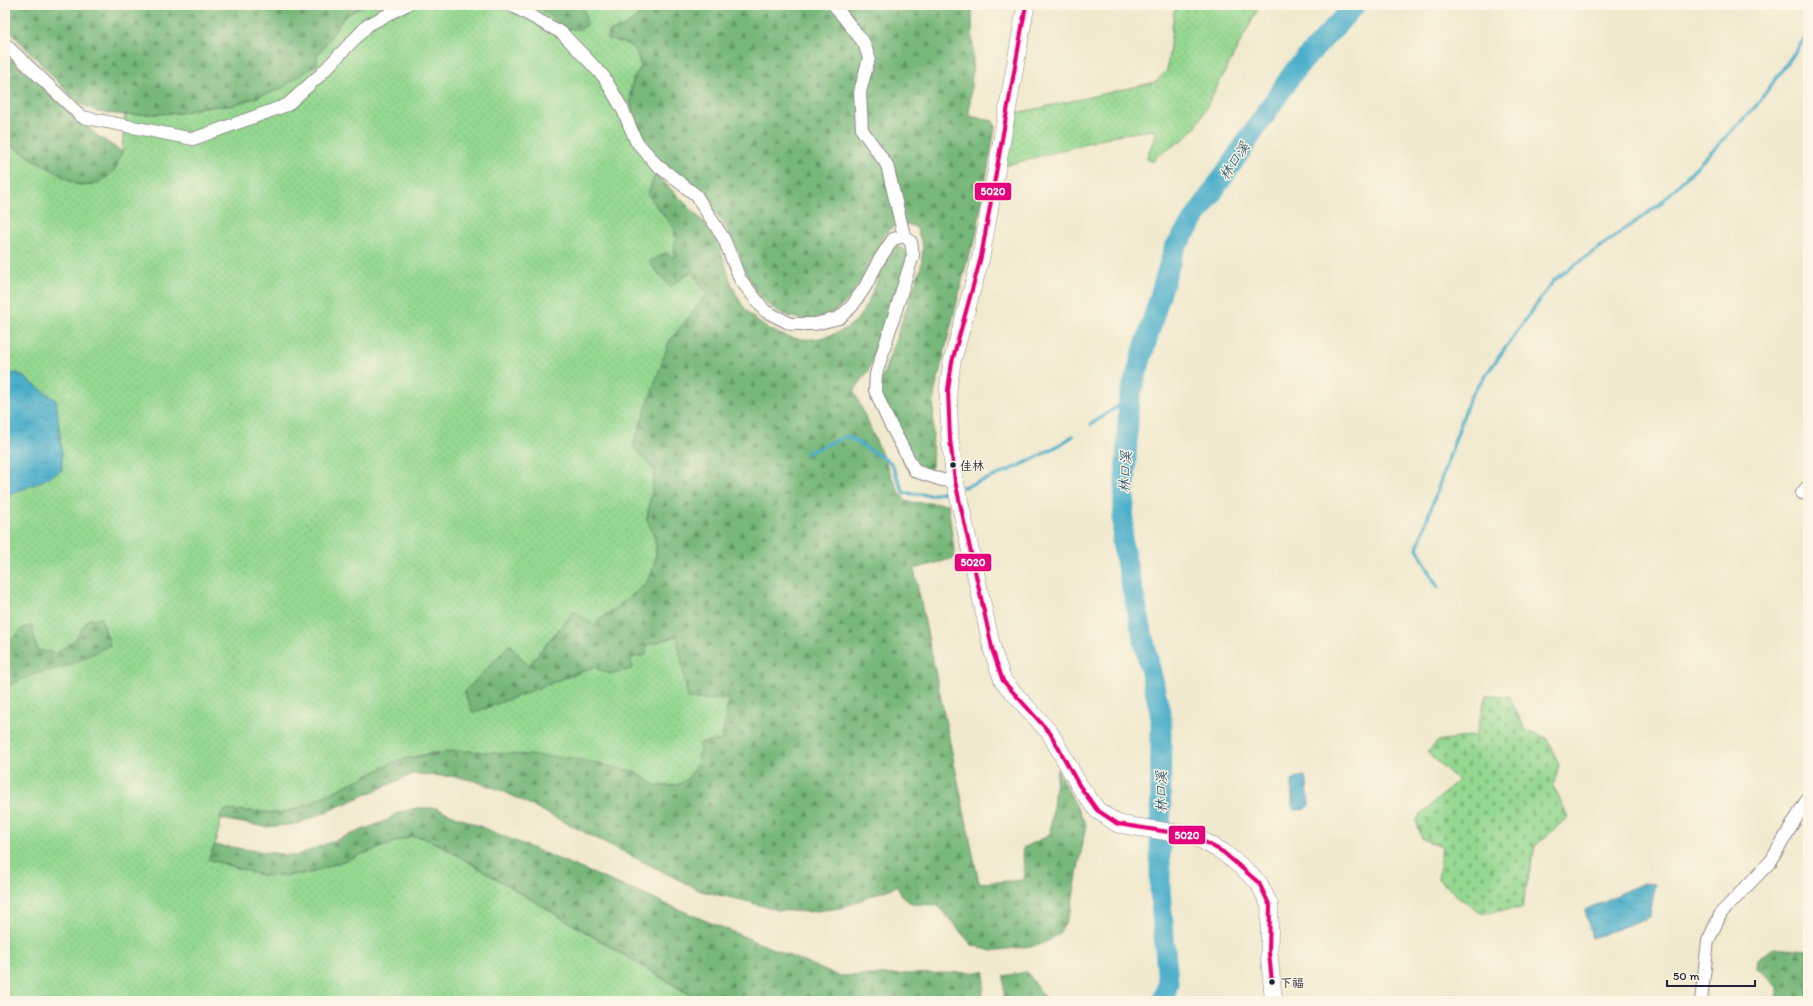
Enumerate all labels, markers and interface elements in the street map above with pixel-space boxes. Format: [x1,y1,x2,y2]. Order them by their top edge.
water label: 林口溪 [1216,138,1254,183]
line badge: 5020 [974,182,1012,201]
text: 5020 [980,185,1006,198]
water label: 林口溪 [1116,450,1135,493]
place label: 佳林 [960,459,984,473]
marker: 佳林 [948,460,958,470]
line badge: 5020 [954,553,992,572]
text: 5020 [960,556,986,569]
water label: 林口溪 [1153,770,1170,813]
line badge: 5020 [1168,825,1206,845]
text: 5020 [1174,829,1200,842]
scale bar [1667,962,1755,988]
text: 50 m [1673,969,1699,983]
place label: 下福 [1280,976,1304,990]
marker: 下福 [1267,977,1277,987]

